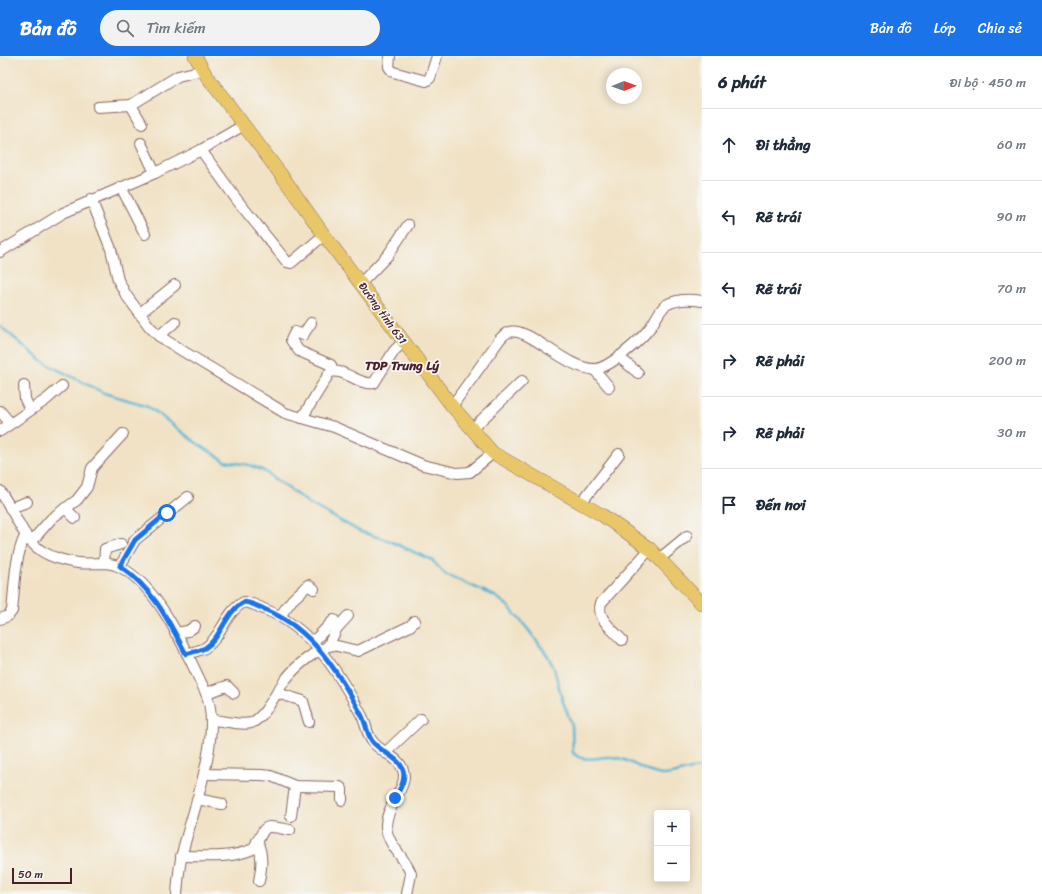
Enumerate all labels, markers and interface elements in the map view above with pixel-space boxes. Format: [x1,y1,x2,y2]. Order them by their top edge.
search box [100,10,380,46]
text: Bản đồ [20,12,76,45]
text: Tìm kiếm [146,15,206,41]
text: Bản đồ [870,16,912,41]
text: Lớp [934,16,956,41]
text: Chia sẻ [978,16,1022,41]
icon: search [114,17,136,39]
text: 6 phút [718,67,766,97]
north arrow [606,68,642,104]
text: Đi bộ · 450 m [950,71,1026,94]
text: Đi thẳng [756,132,811,158]
text: 60 m [997,133,1026,156]
icon: ahead [718,134,740,156]
text: Rẽ trái [756,204,801,230]
text: 90 m [996,205,1026,228]
icon: left [718,206,740,228]
text: Rẽ trái [756,276,801,302]
text: 70 m [997,277,1026,300]
street label: Đường tỉnh 631 [353,278,412,349]
icon: left [718,278,740,300]
text: Rẽ phải [756,348,804,374]
text: 200 m [989,349,1026,372]
icon: right [718,350,740,372]
district label: TDP Trung Lý [365,354,440,377]
text: Rẽ phải [756,420,804,446]
text: 30 m [997,421,1026,444]
icon: right [718,422,740,444]
text: Đến nơi [756,492,806,518]
icon: arrive [718,494,740,516]
route start [158,504,176,522]
route end [386,789,404,807]
map controls [654,810,690,882]
button: + [654,810,690,846]
button: − [654,846,690,882]
text: 50 m [18,865,43,884]
scale bar [12,866,72,885]

